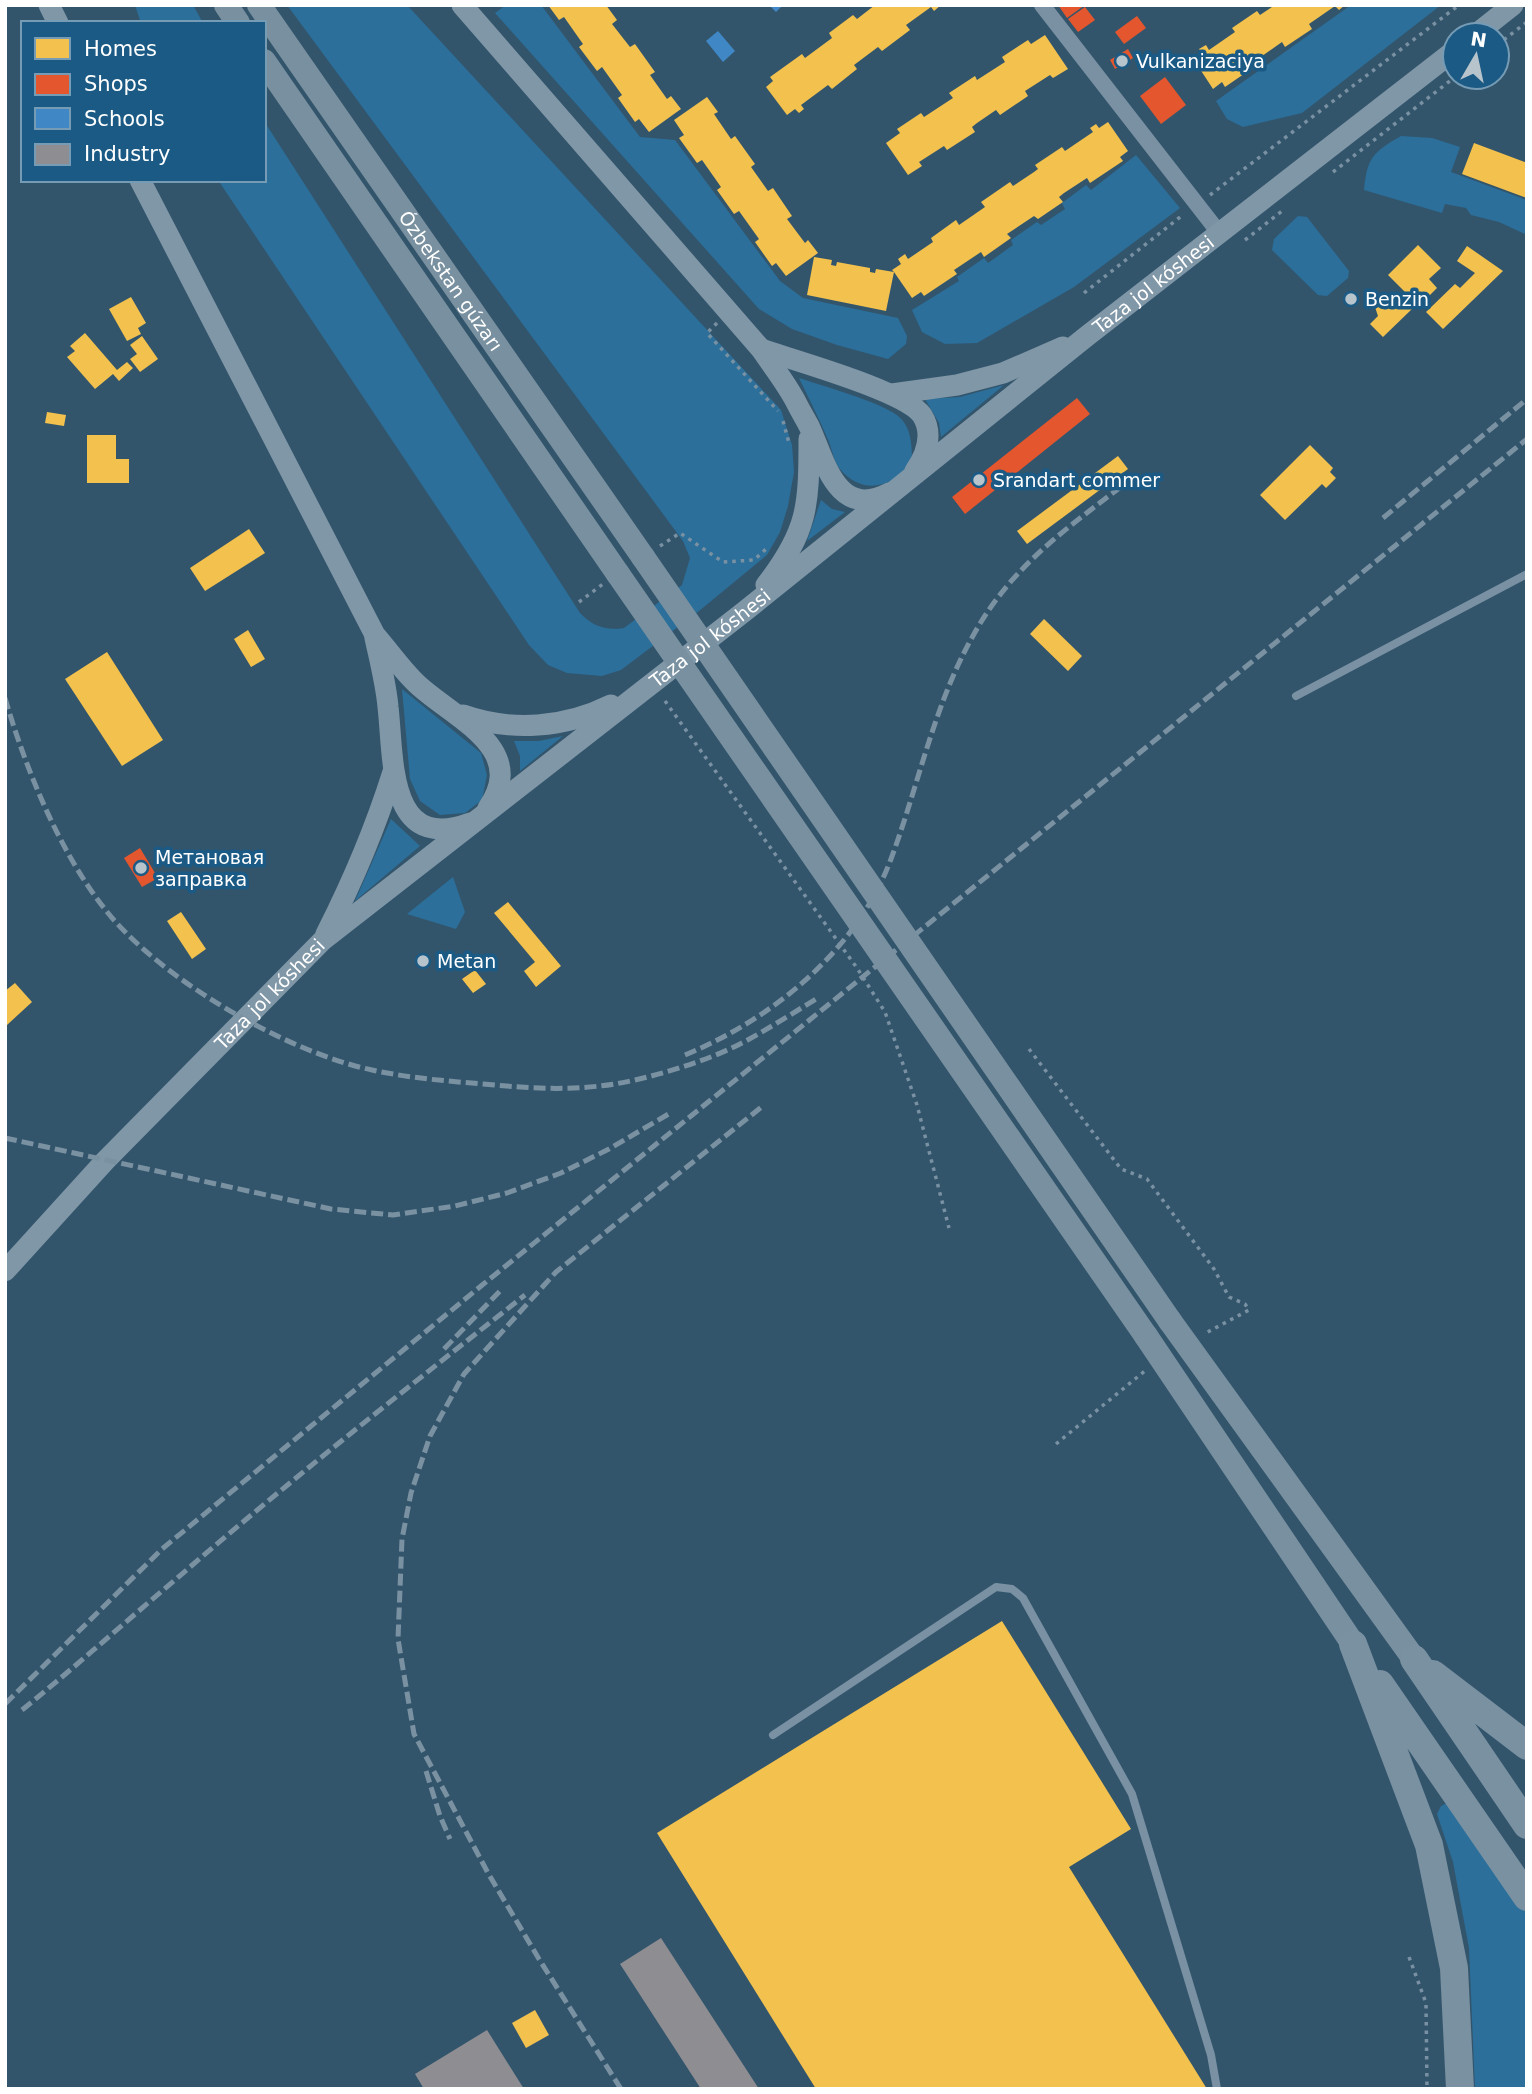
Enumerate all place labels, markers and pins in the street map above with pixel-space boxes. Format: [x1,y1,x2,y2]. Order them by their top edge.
place label: Vulkanizaciya [1136,50,1265,72]
marker: Vulkanizaciya [1114,53,1130,69]
place label: Benzin [1365,288,1429,310]
marker: Benzin [1343,291,1359,307]
place label: Srandart commer [993,469,1160,491]
marker: Srandart commer [971,472,987,488]
place label: Метановая заправка [155,846,264,890]
marker: Метановая заправка [133,860,149,876]
place label: Metan [437,950,496,972]
marker: Metan [415,953,431,969]

